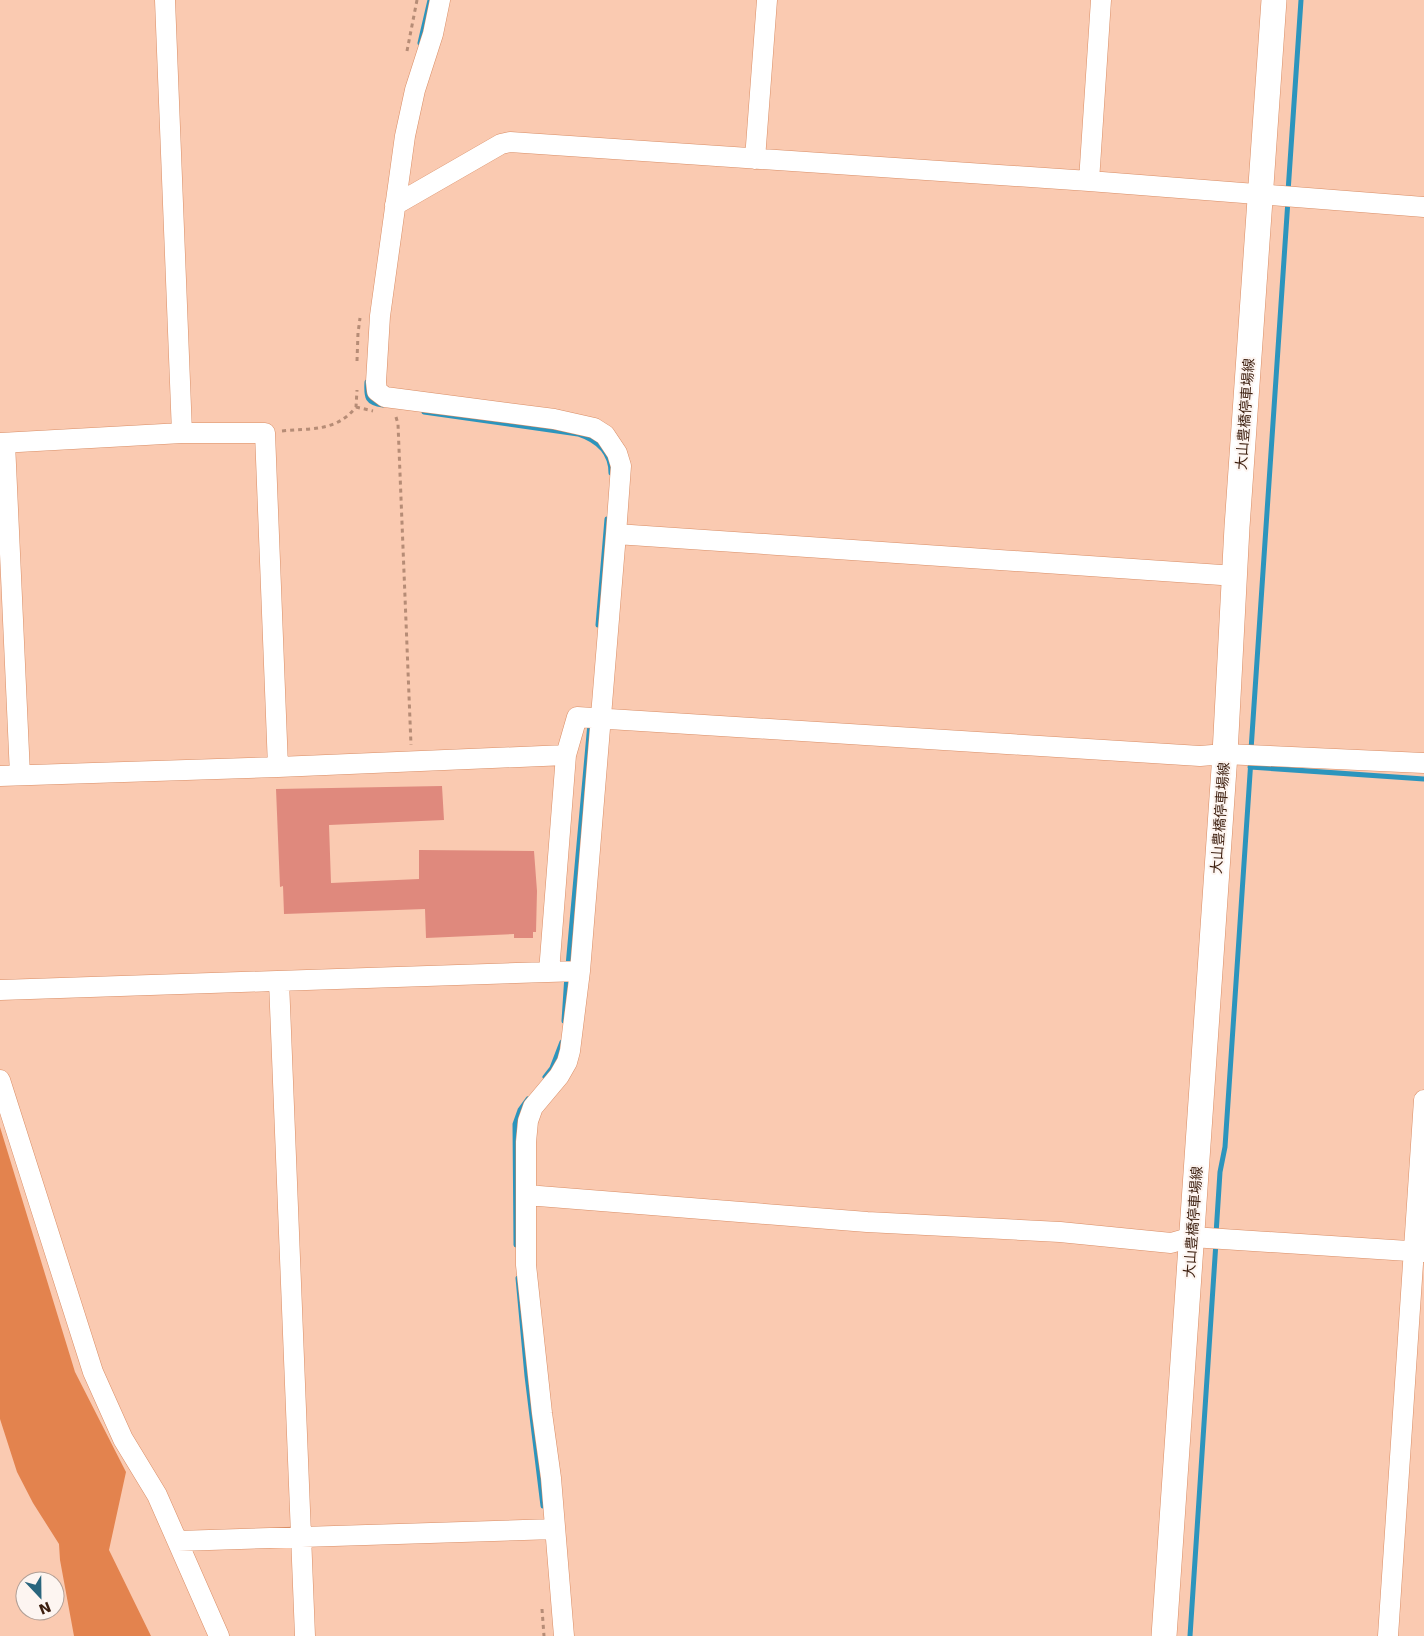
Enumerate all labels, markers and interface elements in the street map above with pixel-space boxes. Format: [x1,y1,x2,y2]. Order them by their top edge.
street label: 大山豊橋停車場線 [1233,358,1257,470]
street label: 大山豊橋停車場線 [1208,762,1232,874]
street label: 大山豊橋停車場線 [1181,1166,1205,1278]
north arrow [15,1571,65,1621]
text: N [36,1598,53,1618]

